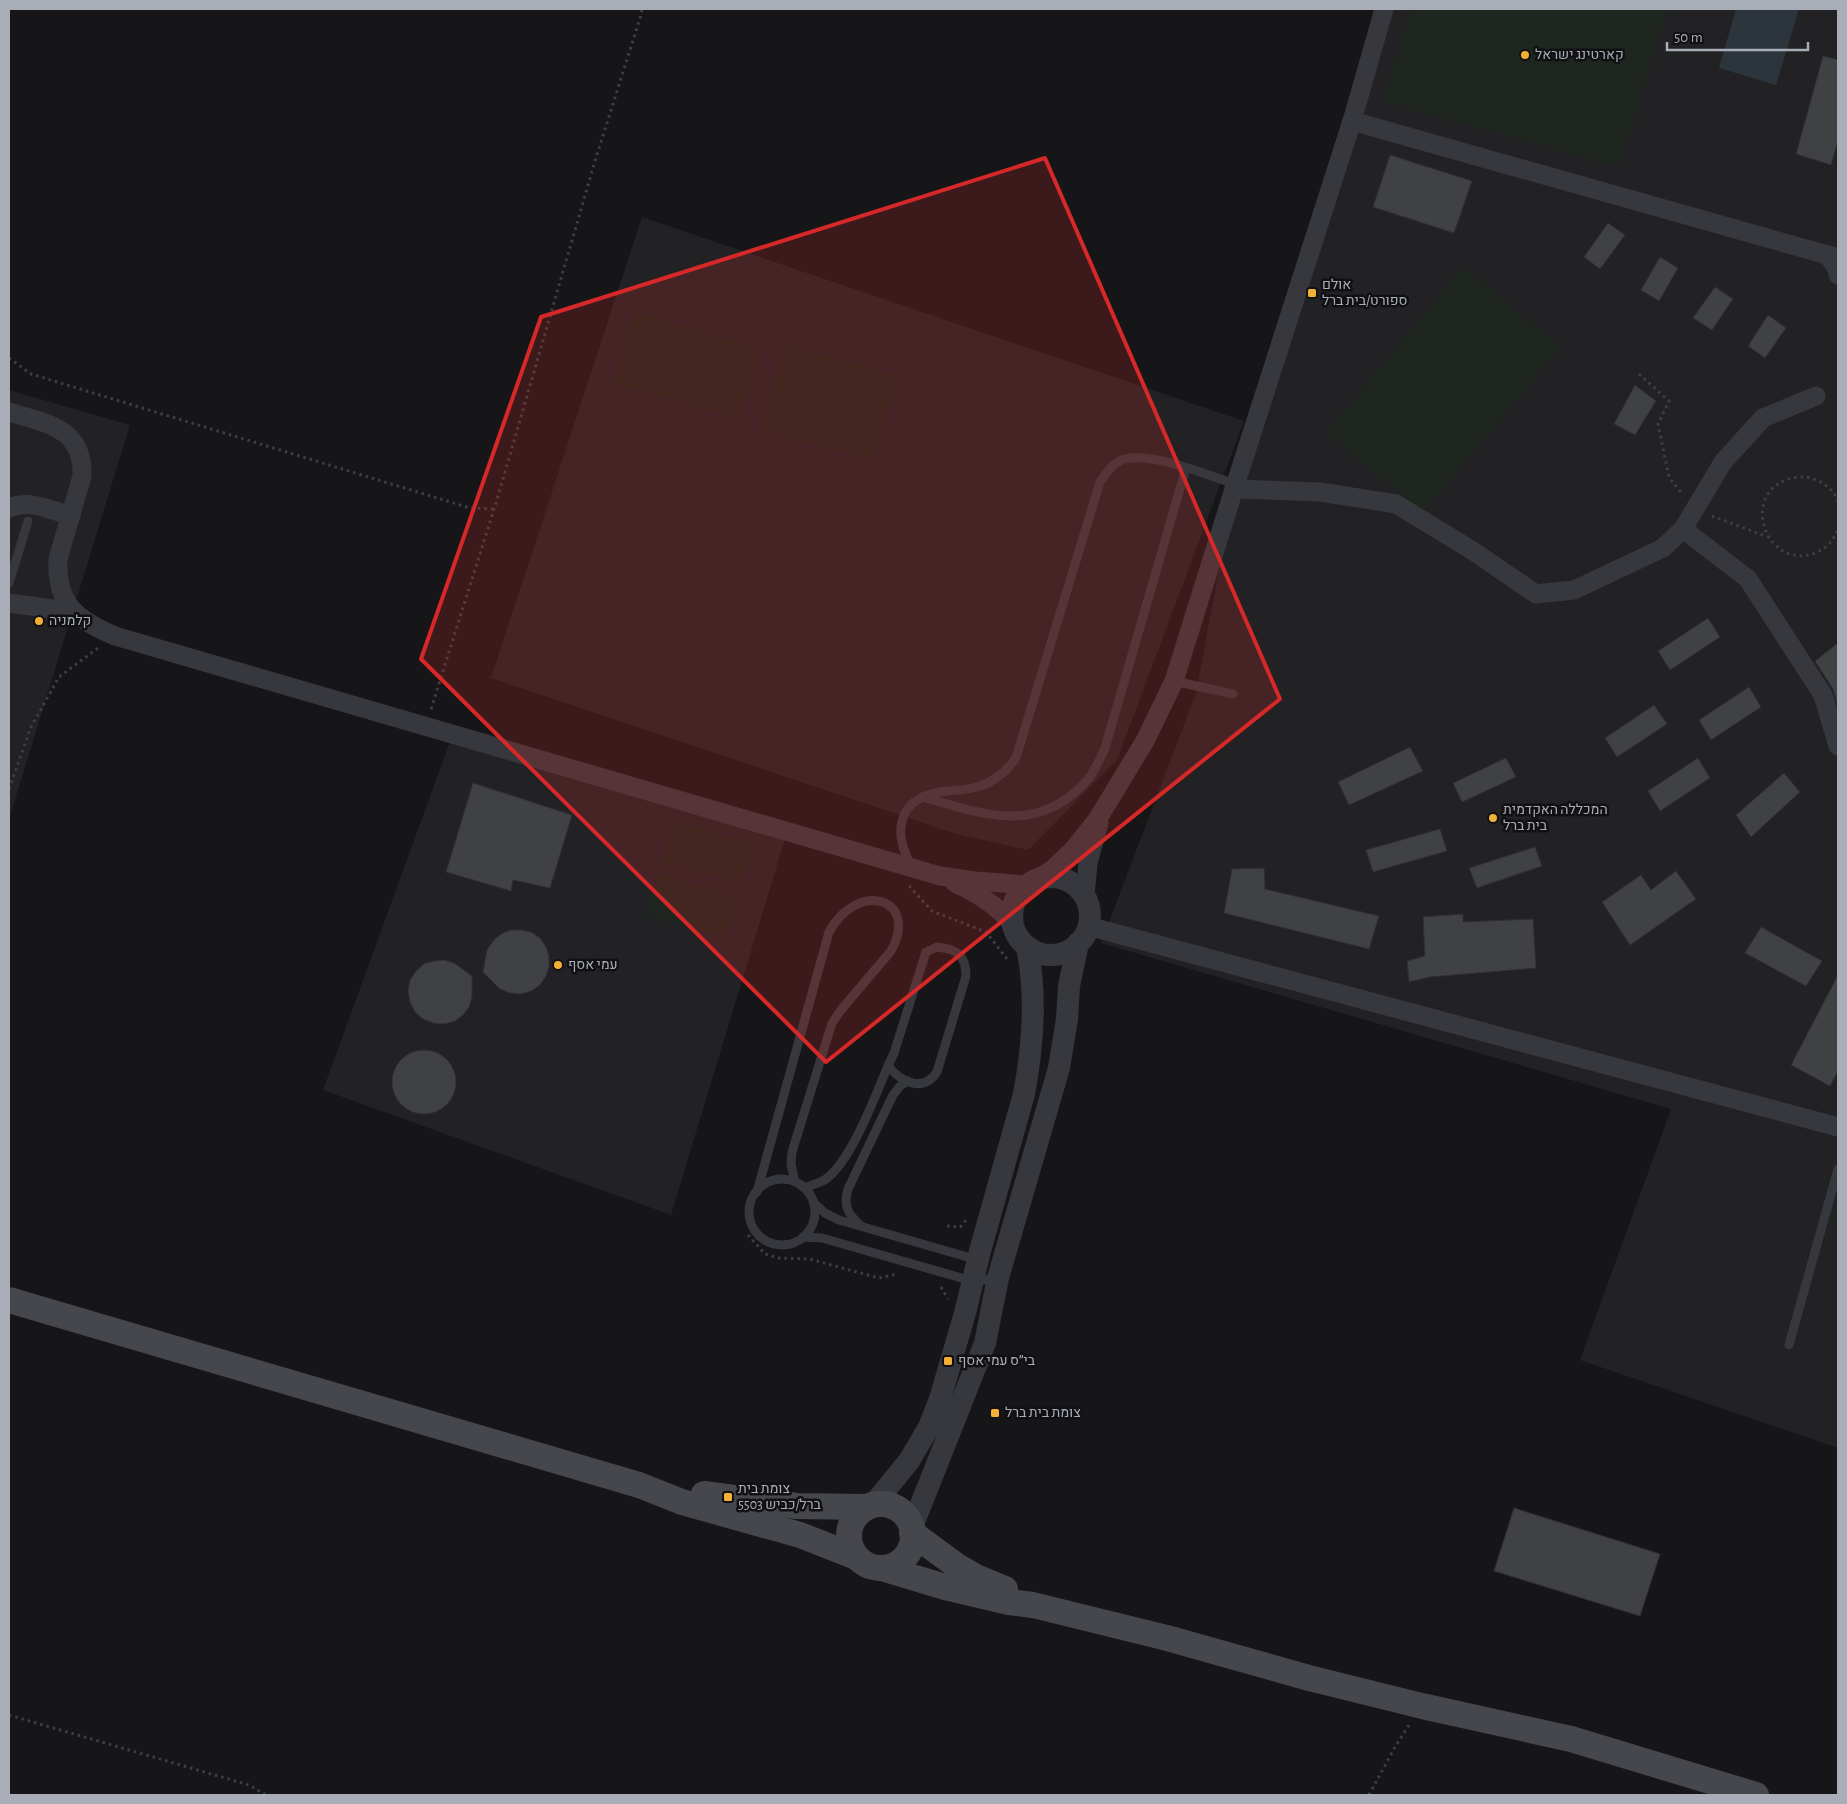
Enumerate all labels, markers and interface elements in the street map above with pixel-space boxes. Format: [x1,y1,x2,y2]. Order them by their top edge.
scale bar [1667,20,1808,52]
text: 50 m [1674,30,1703,45]
place label: קארטינג ישראל [1535,48,1624,62]
marker: קארטינג ישראל [1519,49,1531,61]
place label: אולם ספורט/בית ברל [1322,278,1407,308]
marker: אולם ספורט/בית ברל [1306,287,1318,299]
place label: קלמניה [49,614,91,628]
marker: קלמניה [33,615,45,627]
place label: המכללה האקדמית בית ברל [1503,803,1608,833]
marker: המכללה האקדמית בית ברל [1487,812,1499,824]
place label: עמי אסף [568,958,618,972]
marker: עמי אסף [552,959,564,971]
place label: בי״ס עמי אסף [958,1354,1036,1368]
marker: בי״ס עמי אסף [942,1355,954,1367]
place label: צומת בית ברל [1005,1406,1081,1420]
marker: צומת בית ברל [989,1407,1001,1419]
place label: צומת בית ברל/כביש 5503 [738,1482,822,1512]
marker: צומת בית ברל/כביש 5503 [722,1491,734,1503]

